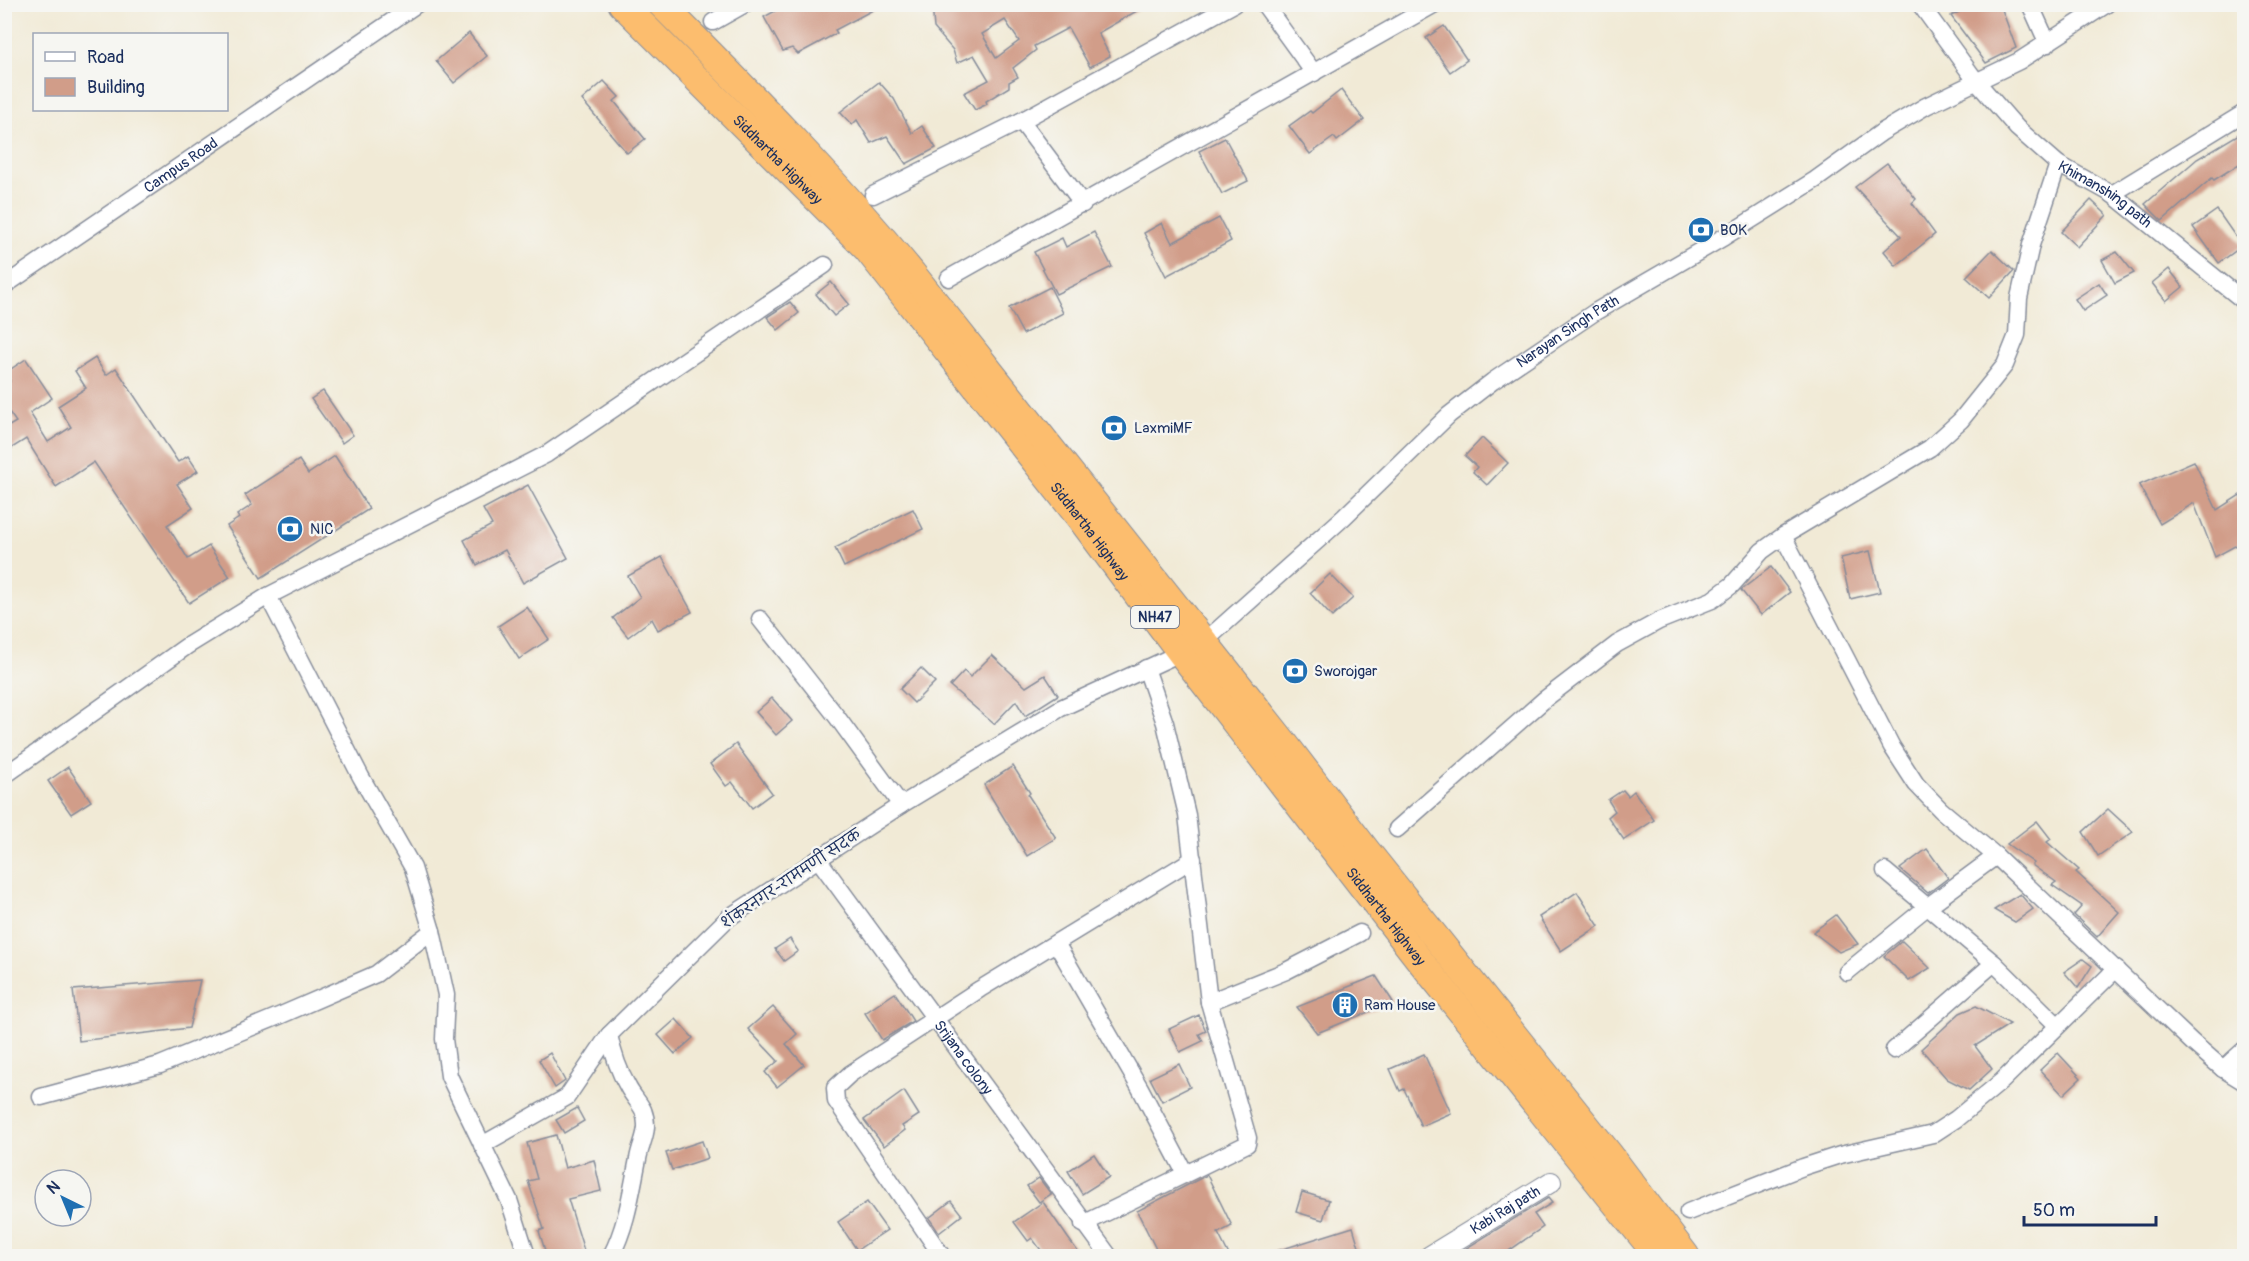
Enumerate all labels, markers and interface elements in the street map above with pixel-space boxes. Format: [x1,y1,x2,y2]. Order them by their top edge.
legend [33,33,228,111]
text: Road [87,46,124,69]
text: Building [87,76,145,99]
street label: Siddhartha Highway [729,111,827,209]
street label: Campus Road [140,133,221,197]
street label: Khimanshing path [2055,156,2156,232]
bank icon: BOK [1686,215,1716,245]
place label: BOK [1720,221,1747,240]
street label: Narayan Singh Path [1513,291,1622,372]
bank icon: LaxmiMF [1099,413,1129,443]
place label: LaxmiMF [1134,419,1193,438]
street label: Siddhartha Highway [1046,478,1134,585]
bank icon: NIC [275,514,305,544]
place label: NIC [310,520,334,539]
road number: NH47 [1131,606,1179,628]
bank icon: Sworojgar [1280,656,1310,686]
place label: Sworojgar [1314,662,1378,681]
street label: शंकरनगर-राममणी सदक [716,822,866,933]
street label: Siddhartha Highway [1342,864,1430,970]
building icon: Ram House [1330,990,1360,1020]
place label: Ram House [1364,996,1436,1015]
street label: Srijana colony [930,1016,997,1099]
north arrow [33,1168,93,1228]
text: N [43,1177,64,1199]
street label: Kabi Raj path [1467,1182,1543,1239]
scale bar [2024,1189,2156,1227]
text: 50 m [2033,1199,2075,1222]

